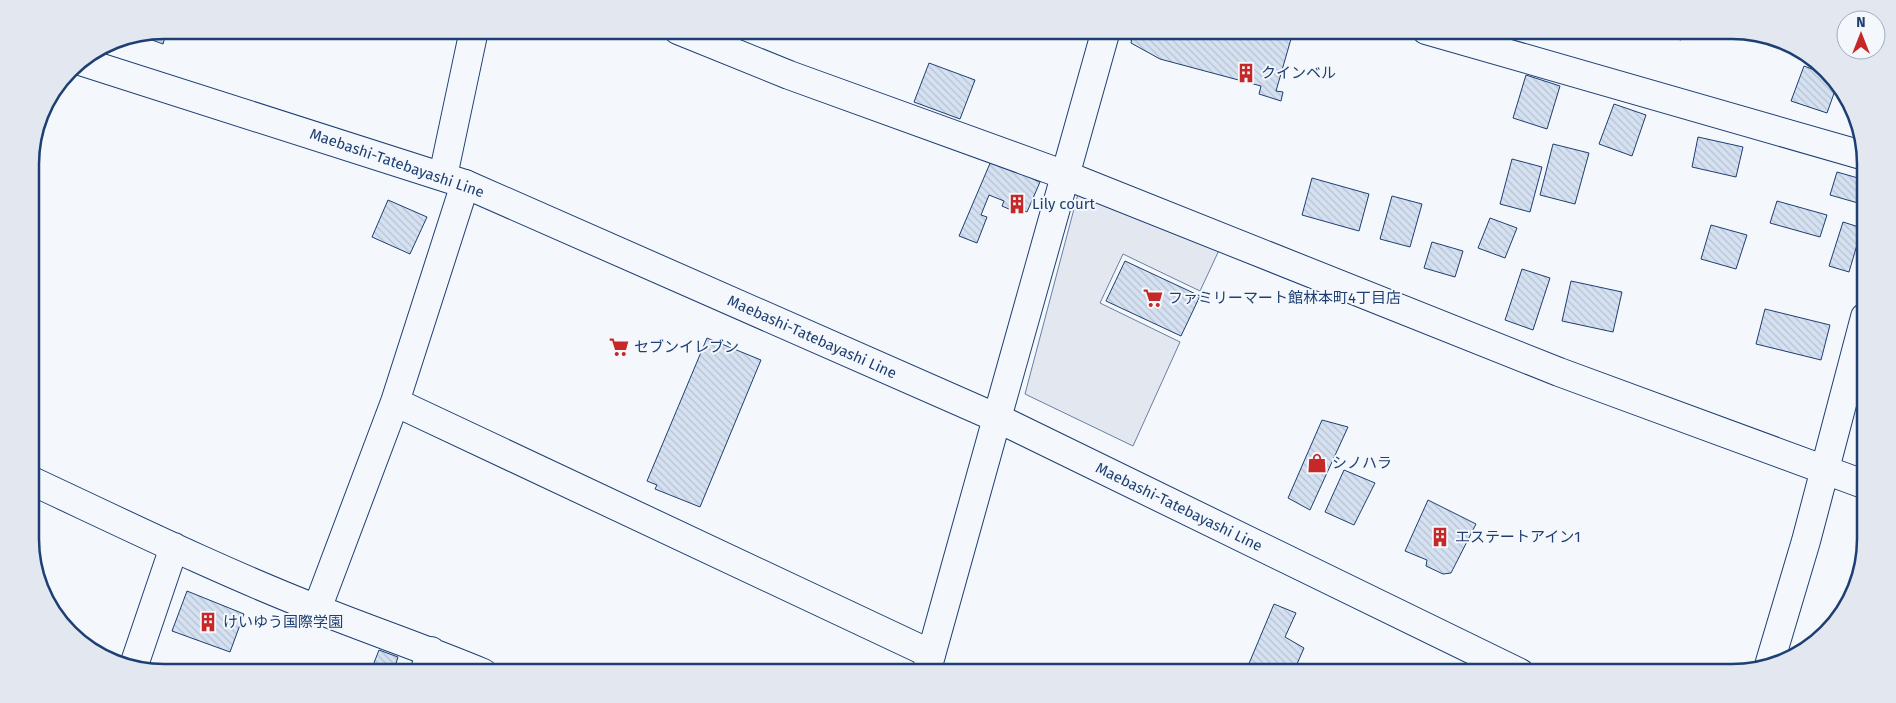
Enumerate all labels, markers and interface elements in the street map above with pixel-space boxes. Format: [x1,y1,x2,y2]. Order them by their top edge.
north arrow [1836,10,1886,60]
text: N [1856,14,1866,31]
building icon: クインベル [1235,62,1257,84]
place label: クインベル [1261,64,1336,82]
street label: Maebashi-Tatebayashi Line [307,125,487,201]
building icon: Lily court [1006,193,1028,215]
place label: Lily court [1032,195,1095,213]
supermarket icon: ファミリーマート館林本町4丁目店 [1142,287,1164,309]
place label: ファミリーマート館林本町4丁目店 [1168,289,1401,307]
street label: Maebashi-Tatebayashi Line [725,292,899,382]
supermarket icon: セブンイレブン [608,336,630,358]
place label: セブンイレブン [634,338,739,356]
shop icon: シノハラ [1306,452,1328,474]
place label: シノハラ [1332,454,1392,472]
street label: Maebashi-Tatebayashi Line [1093,459,1265,555]
building icon: エステートアイン1 [1429,526,1451,548]
place label: エステートアイン1 [1455,528,1581,546]
building icon: けいゆう国際学園 [197,611,219,633]
place label: けいゆう国際学園 [223,613,343,631]

